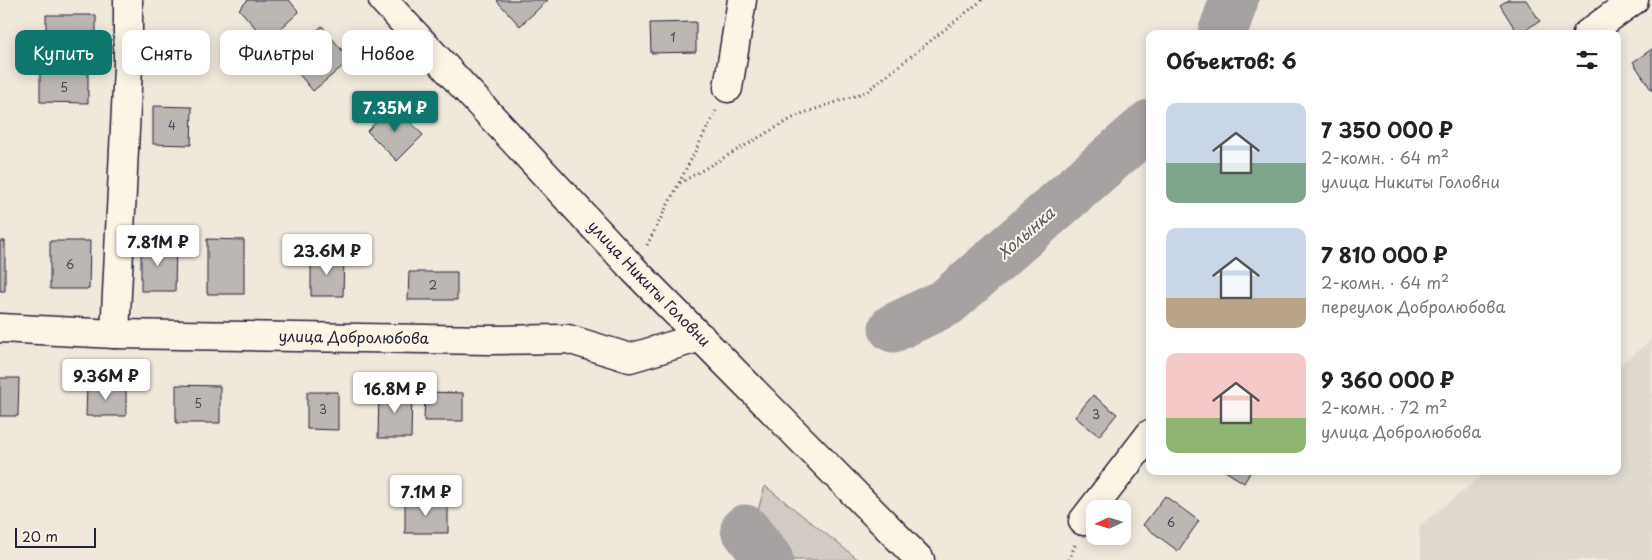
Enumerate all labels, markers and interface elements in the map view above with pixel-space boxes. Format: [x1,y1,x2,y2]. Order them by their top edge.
house number: 1 [670,28,676,46]
chip: Купить [15,30,112,75]
chip: Снять [122,30,210,75]
chip: Фильтры [220,30,332,75]
chip: Новое [342,30,433,75]
text: Объектов: 6 [1166,44,1297,76]
icon: filters [1573,46,1601,74]
house number: 5 [60,78,68,96]
pin: 7.35M ₽ [349,90,441,133]
text: 7.35M ₽ [363,95,427,119]
text: 7 350 000 ₽ [1321,113,1453,145]
house number: 4 [168,116,176,134]
icon: home [1206,123,1266,183]
text: 2-комн. · 64 m² [1321,145,1449,169]
text: улица Никиты Головни [1321,169,1500,193]
water label: Холынка [992,200,1060,264]
street label: улица Никиты Головни [583,215,717,351]
pin: 7.81M ₽ [112,224,204,267]
text: 7.81M ₽ [127,229,189,253]
pin: 23.6M ₽ [281,234,373,276]
text: 23.6M ₽ [293,238,361,262]
text: 7 810 000 ₽ [1321,238,1448,270]
icon: home [1206,248,1266,308]
house number: 6 [66,255,74,273]
text: 2-комн. · 64 m² [1321,270,1449,294]
house number: 2 [429,276,437,294]
text: переулок Добролюбова [1321,294,1505,318]
street label: улица Добролюбова [278,324,430,349]
pin: 9.36M ₽ [60,358,152,401]
text: 9.36M ₽ [73,363,139,387]
text: 9 360 000 ₽ [1321,363,1454,395]
pin: 16.8M ₽ [349,372,441,414]
icon: home [1206,373,1266,433]
text: 16.8M ₽ [364,376,426,400]
house number: 5 [194,394,202,412]
text: 2-комн. · 72 m² [1321,395,1448,419]
house number: 3 [319,400,327,418]
house number: 3 [1092,405,1100,423]
text: улица Добролюбова [1321,419,1481,443]
pin: 7.1M ₽ [385,474,467,517]
text: 7.1M ₽ [401,479,451,503]
north arrow [1086,500,1131,545]
map controls [1086,500,1131,545]
house number: 6 [1167,513,1175,531]
scale bar [15,525,96,548]
text: 20 m [22,526,58,547]

